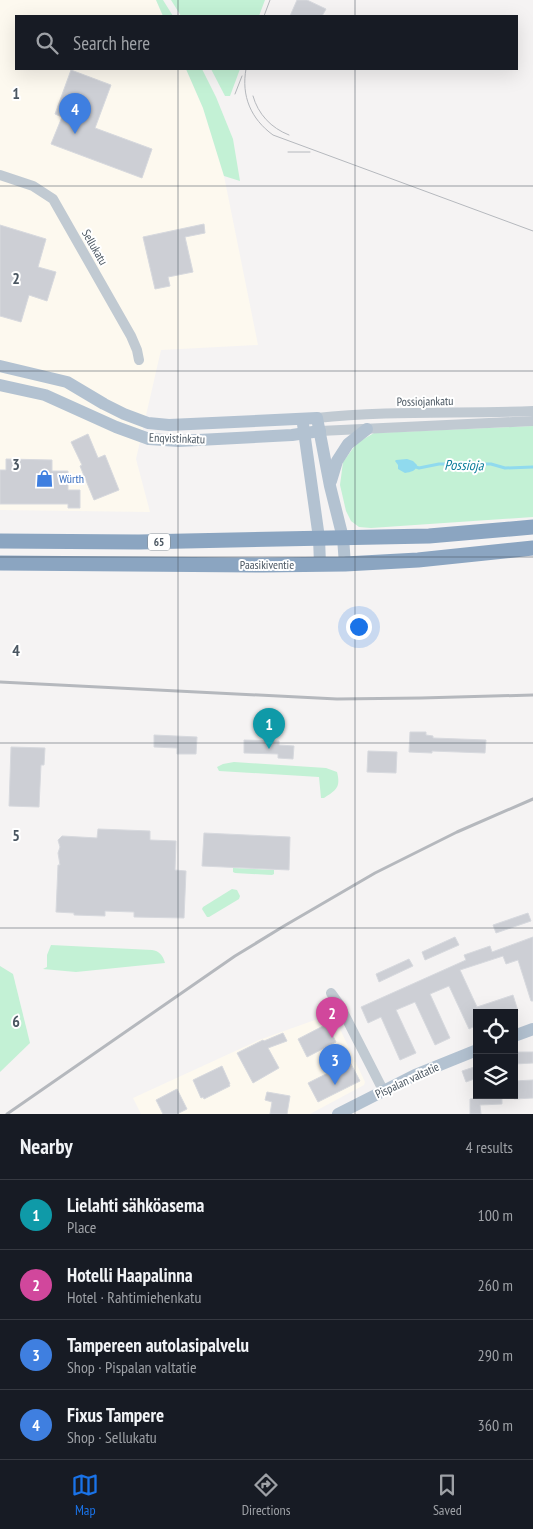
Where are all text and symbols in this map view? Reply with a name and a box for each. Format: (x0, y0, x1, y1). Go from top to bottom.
search box (15, 15, 518, 70)
icon: search (33, 29, 61, 57)
text: Search here (73, 31, 150, 55)
text: 1 (12, 83, 20, 103)
pin: 4 (59, 93, 91, 134)
street label: Sellukatu (79, 226, 111, 268)
text: 2 (12, 268, 20, 288)
street label: Possiojankatu (396, 393, 454, 409)
street label: Enqvistinkatu (149, 430, 205, 446)
text: 3 (12, 454, 20, 474)
water label: Possioja (444, 456, 485, 474)
shop icon: Würth (35, 468, 55, 488)
place label: Würth (59, 471, 84, 486)
road number: 65 (148, 534, 170, 550)
street label: Paasikiventie (240, 557, 294, 572)
your location (346, 614, 372, 640)
text: 4 (12, 640, 20, 660)
pin: 1 (253, 708, 285, 749)
text: 5 (12, 825, 20, 845)
pin: 2 (316, 997, 348, 1038)
map controls (473, 1009, 518, 1099)
button: locate (473, 1009, 518, 1054)
text: 6 (12, 1011, 20, 1031)
pin: 3 (319, 1044, 351, 1085)
button: layers (473, 1054, 518, 1099)
street label: Pispalan valtatie (373, 1059, 441, 1101)
text: Nearby (20, 1133, 73, 1160)
text: 4 results (466, 1137, 513, 1157)
text: Lielahti sähköasema (67, 1193, 204, 1217)
text: 1 (32, 1205, 40, 1225)
text: 100 m (478, 1205, 513, 1225)
text: Place (67, 1217, 96, 1237)
text: Hotelli Haapalinna (67, 1263, 193, 1287)
text: 2 (32, 1275, 40, 1295)
text: 260 m (478, 1275, 513, 1295)
text: Hotel · Rahtimiehenkatu (67, 1287, 201, 1307)
text: Tampereen autolasipalvelu (67, 1333, 249, 1357)
text: 3 (32, 1345, 40, 1365)
text: 290 m (478, 1345, 513, 1365)
text: Shop · Pispalan valtatie (67, 1357, 197, 1377)
text: Fixus Tampere (67, 1403, 164, 1427)
text: 4 (32, 1415, 40, 1435)
text: 360 m (478, 1415, 513, 1435)
text: Shop · Sellukatu (67, 1427, 157, 1447)
tab: Map (71, 1471, 99, 1519)
tab: Directions (242, 1471, 290, 1519)
tab: Saved (433, 1471, 462, 1519)

